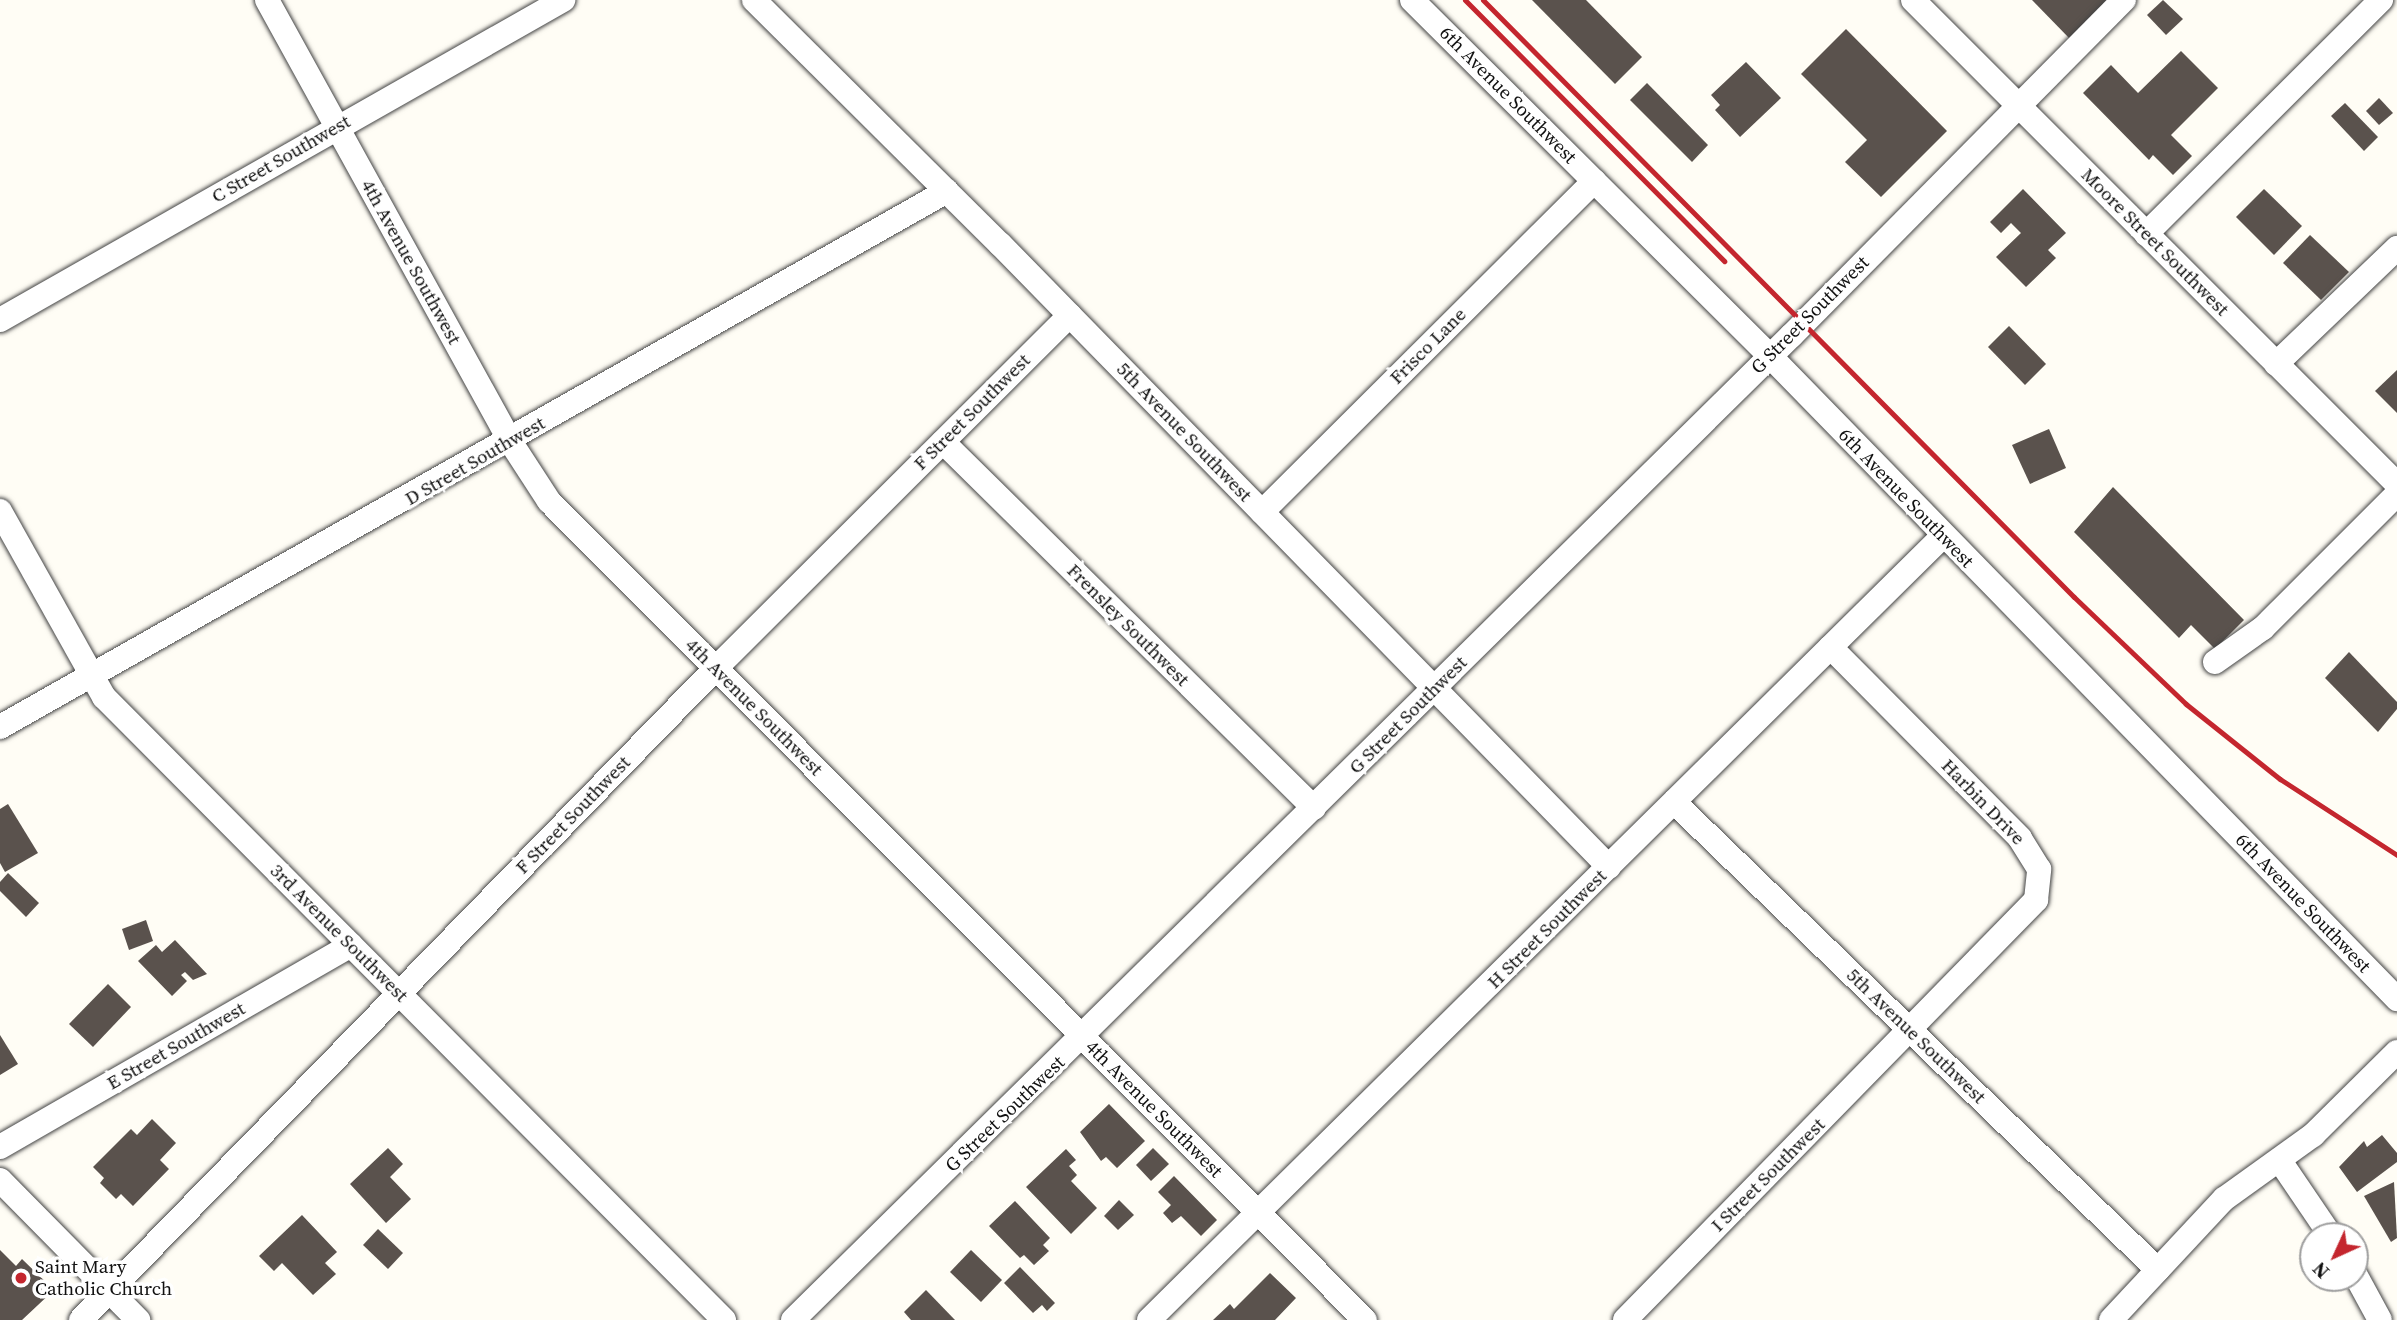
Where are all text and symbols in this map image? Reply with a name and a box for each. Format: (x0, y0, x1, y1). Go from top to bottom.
street label: 6th Avenue Southwest (1435, 22, 1581, 168)
street label: C Street Southwest (208, 110, 354, 208)
street label: Moore Street Southwest (2076, 163, 2234, 321)
street label: 4th Avenue Southwest (356, 176, 466, 348)
street label: G Street Southwest (1746, 251, 1874, 379)
street label: Frisco Lane (1385, 303, 1471, 389)
street label: F Street Southwest (909, 349, 1035, 475)
street label: 5th Avenue Southwest (1112, 358, 1256, 506)
street label: D Street Southwest (401, 412, 549, 510)
street label: 6th Avenue Southwest (1834, 424, 1978, 572)
street label: Frensley Southwest (1062, 559, 1194, 691)
street label: 4th Avenue Southwest (681, 634, 827, 780)
street label: G Street Southwest (1344, 651, 1472, 779)
street label: F Street Southwest (511, 751, 635, 879)
street label: Harbin Drive (1936, 754, 2030, 850)
street label: 6th Avenue Southwest (2231, 829, 2375, 977)
street label: 3rd Avenue Southwest (265, 859, 413, 1007)
street label: H Street Southwest (1483, 865, 1611, 993)
street label: 5th Avenue Southwest (1842, 964, 1990, 1108)
street label: E Street Southwest (103, 997, 249, 1095)
street label: 4th Avenue Southwest (1081, 1036, 1227, 1182)
street label: G Street Southwest (941, 1051, 1069, 1177)
street label: I Street Southwest (1706, 1113, 1830, 1237)
north arrow (2299, 1222, 2369, 1292)
place label: Saint Mary Catholic Church (35, 1256, 172, 1300)
text: N (2306, 1256, 2335, 1285)
marker: Saint Mary Catholic Church (13, 1270, 29, 1286)

